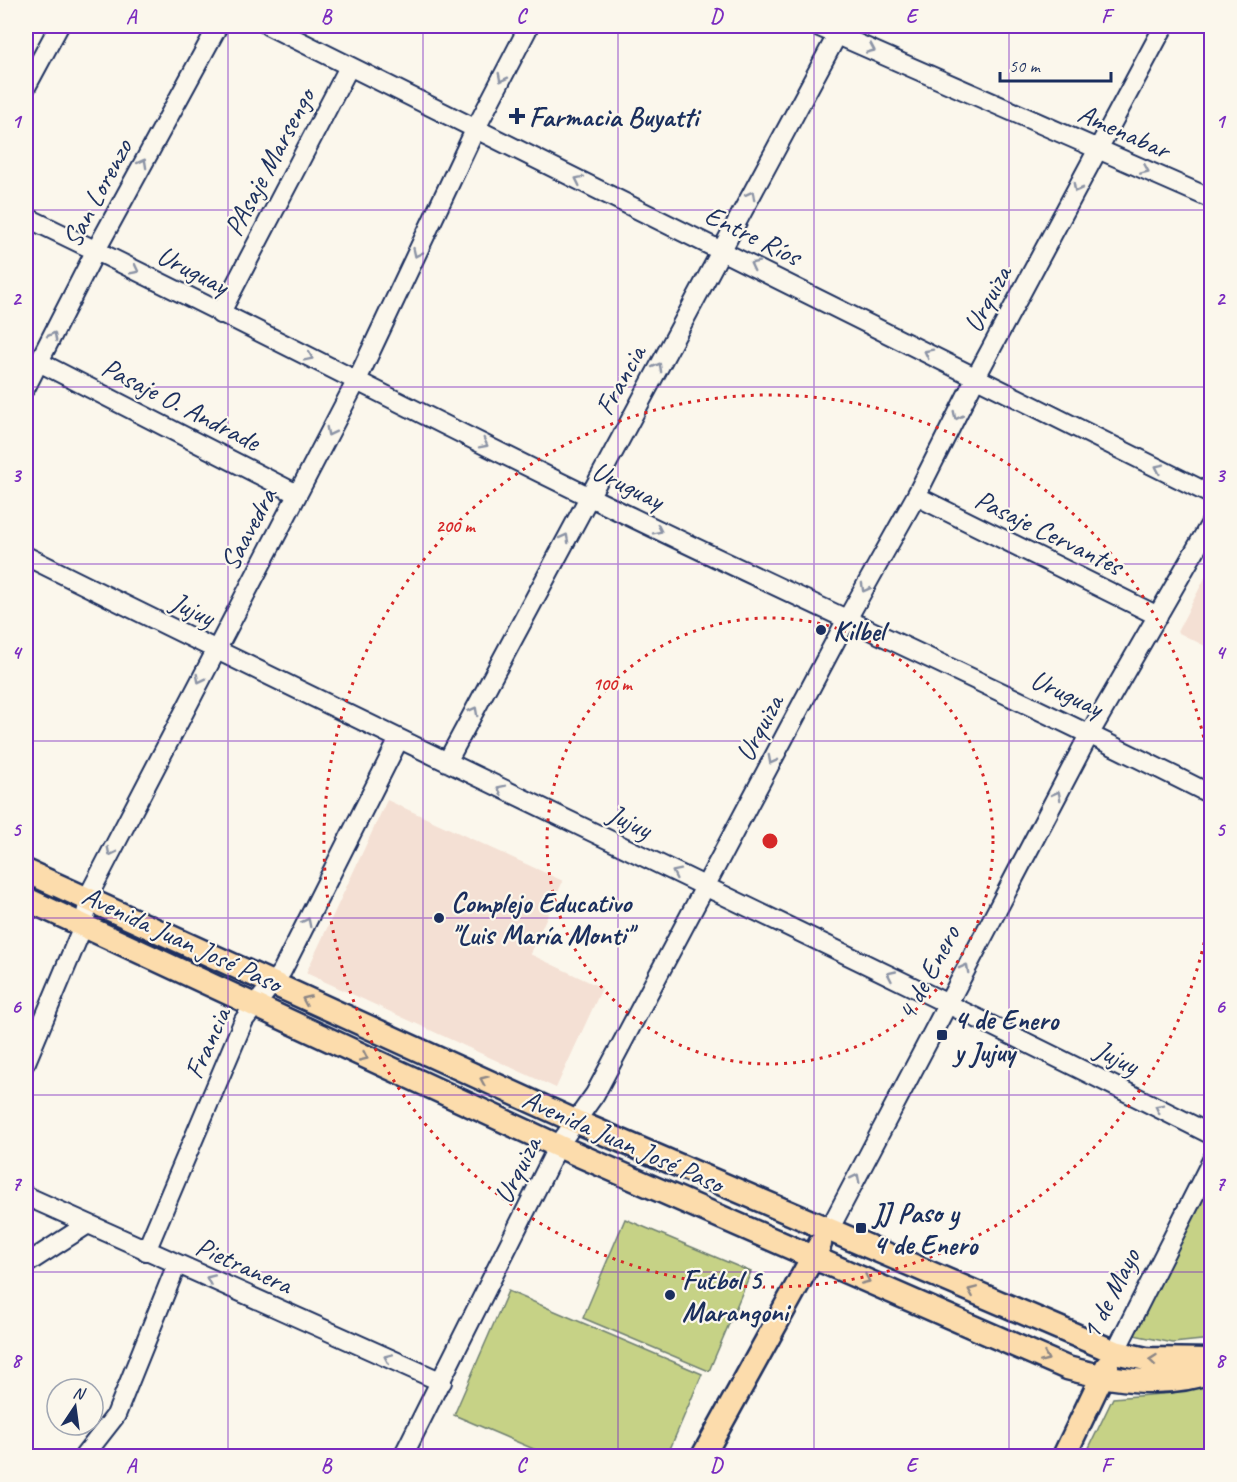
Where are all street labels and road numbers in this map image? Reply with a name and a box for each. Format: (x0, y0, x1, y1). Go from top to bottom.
street label: PAsaje Marsengo (216, 80, 324, 242)
street label: Amenabar (1073, 95, 1178, 168)
street label: San Lorenzo (54, 131, 141, 253)
street label: Entre Ríos (699, 197, 809, 274)
street label: Uruguay (151, 237, 237, 304)
street label: Urquiza (955, 258, 1020, 338)
street label: Francia (587, 337, 655, 421)
street label: Pasaje O. Andrade (96, 349, 267, 460)
street label: Uruguay (586, 453, 672, 518)
street label: Saavedra (212, 480, 285, 576)
street label: Pasaje Cervantes (969, 481, 1131, 584)
street label: Jujuy (164, 583, 223, 635)
street label: Uruguay (1025, 661, 1111, 726)
street label: Urquiza (727, 687, 792, 767)
street label: Jujuy (601, 795, 660, 847)
street label: Avenida Juan José Paso (77, 878, 290, 1002)
street label: 4 de Enero (888, 918, 969, 1027)
street label: Francia (176, 1000, 239, 1084)
street label: Jujuy (1088, 1031, 1147, 1084)
street label: Avenida Juan José Paso (517, 1081, 732, 1202)
street label: Urquiza (485, 1128, 550, 1209)
street label: Pietranera (191, 1228, 299, 1302)
street label: 1 de Mayo (1072, 1241, 1149, 1345)

